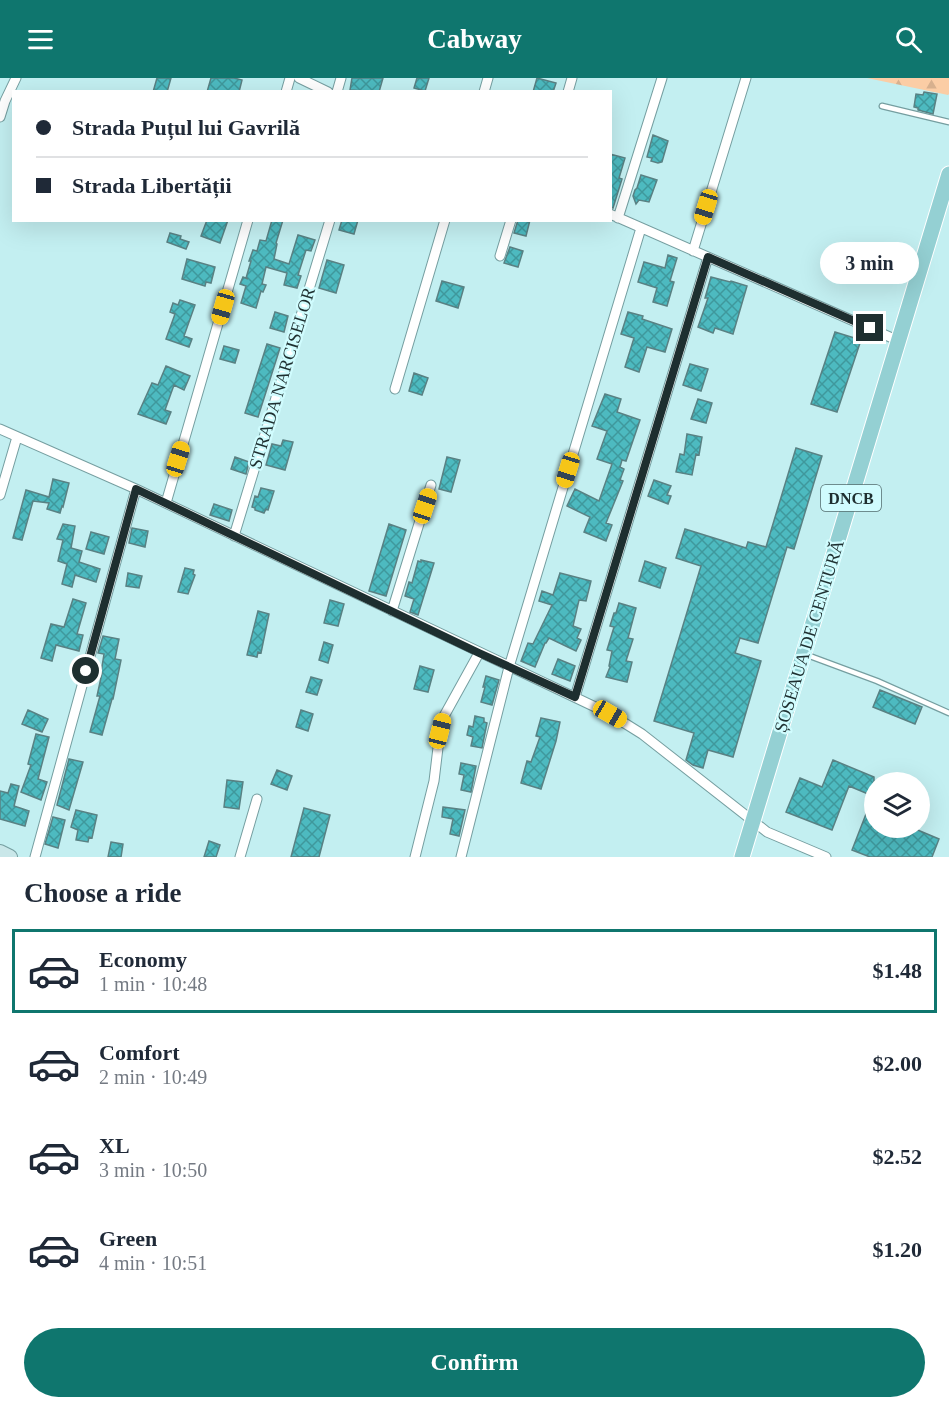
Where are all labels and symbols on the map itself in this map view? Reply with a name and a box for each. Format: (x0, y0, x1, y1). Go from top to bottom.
car (692, 187, 720, 227)
callout: 3 min (820, 241, 920, 283)
street label: STRADA NARCISELOR (245, 285, 319, 471)
car (209, 287, 237, 327)
route end (856, 314, 883, 341)
car (164, 439, 192, 479)
car (554, 450, 582, 490)
road number: DNCB (821, 485, 881, 511)
car (411, 486, 439, 526)
street label: ȘOSEAUA DE CENTURĂ (770, 537, 848, 735)
route start (72, 657, 99, 684)
car (590, 697, 630, 731)
car (427, 711, 453, 751)

